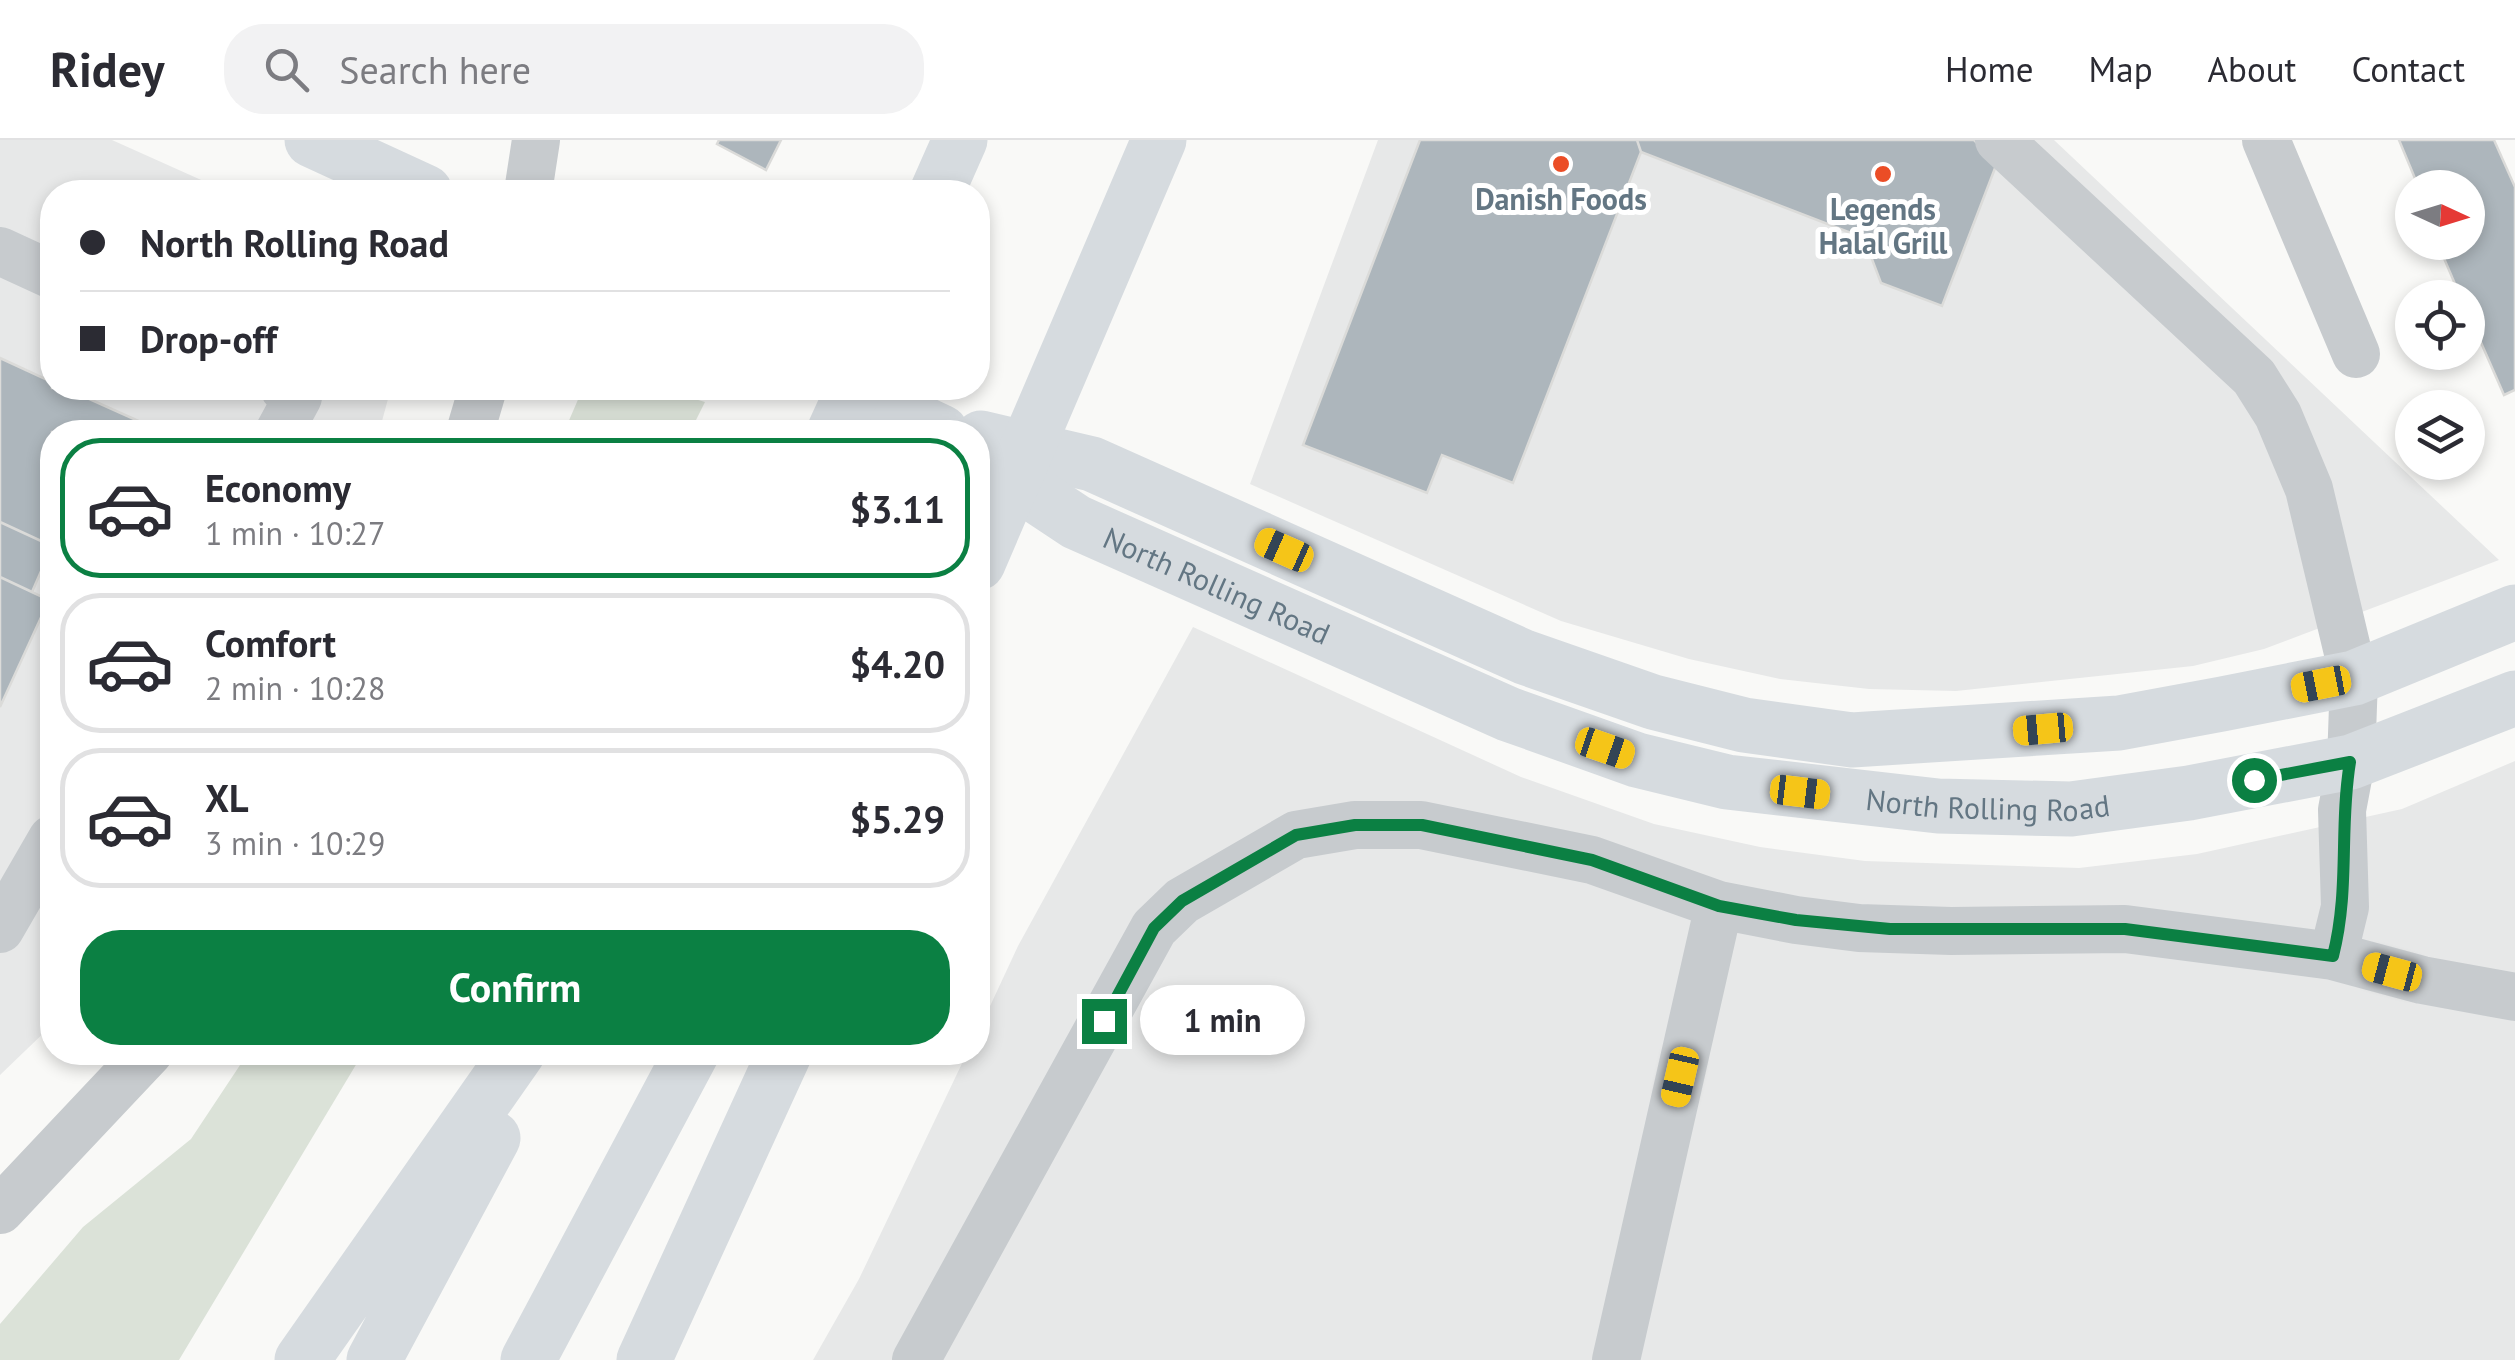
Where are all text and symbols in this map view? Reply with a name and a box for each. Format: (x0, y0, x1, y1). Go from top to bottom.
search box (224, 24, 924, 114)
text: Ridey (50, 38, 164, 100)
icon: search (259, 42, 314, 97)
text: Search here (339, 45, 531, 94)
text: Home (1945, 46, 2034, 92)
text: Map (2089, 46, 2153, 92)
text: About (2208, 46, 2296, 92)
text: Contact (2351, 46, 2465, 92)
marker: Danish Foods (1550, 153, 1572, 175)
marker: Legends Halal Grill (1872, 163, 1894, 185)
north arrow (2395, 170, 2485, 260)
map controls (2395, 170, 2485, 480)
place label: Danish Foods (1475, 179, 1647, 218)
place label: Legends Halal Grill (1819, 189, 1947, 262)
text: North Rolling Road (140, 218, 449, 267)
button: locate (2395, 280, 2485, 370)
text: Drop-off (140, 314, 277, 363)
button: layers (2395, 390, 2485, 480)
icon: car (85, 463, 175, 553)
text: Economy (205, 463, 351, 512)
text: $3.11 (849, 484, 945, 533)
text: 1 min · 10:27 (205, 512, 385, 554)
street label: North Rolling Road (1098, 517, 1337, 652)
car (1250, 524, 1318, 576)
icon: car (85, 618, 175, 708)
text: Comfort (205, 618, 336, 667)
text: $4.20 (849, 639, 945, 688)
car (2289, 664, 2353, 704)
text: 2 min · 10:28 (205, 667, 385, 709)
car (2012, 711, 2074, 747)
car (1572, 724, 1638, 772)
route start (2232, 758, 2277, 803)
icon: car (85, 773, 175, 863)
text: XL (205, 773, 249, 822)
car (1768, 773, 1832, 811)
street label: North Rolling Road (1864, 778, 2112, 829)
text: $5.29 (849, 794, 945, 843)
text: 3 min · 10:29 (205, 822, 385, 864)
button: Confirm (80, 930, 950, 1045)
car (2359, 950, 2425, 994)
callout: 1 min (1139, 986, 1304, 1056)
route end (1082, 999, 1127, 1044)
text: 1 min (1183, 999, 1262, 1041)
car (1659, 1044, 1701, 1110)

